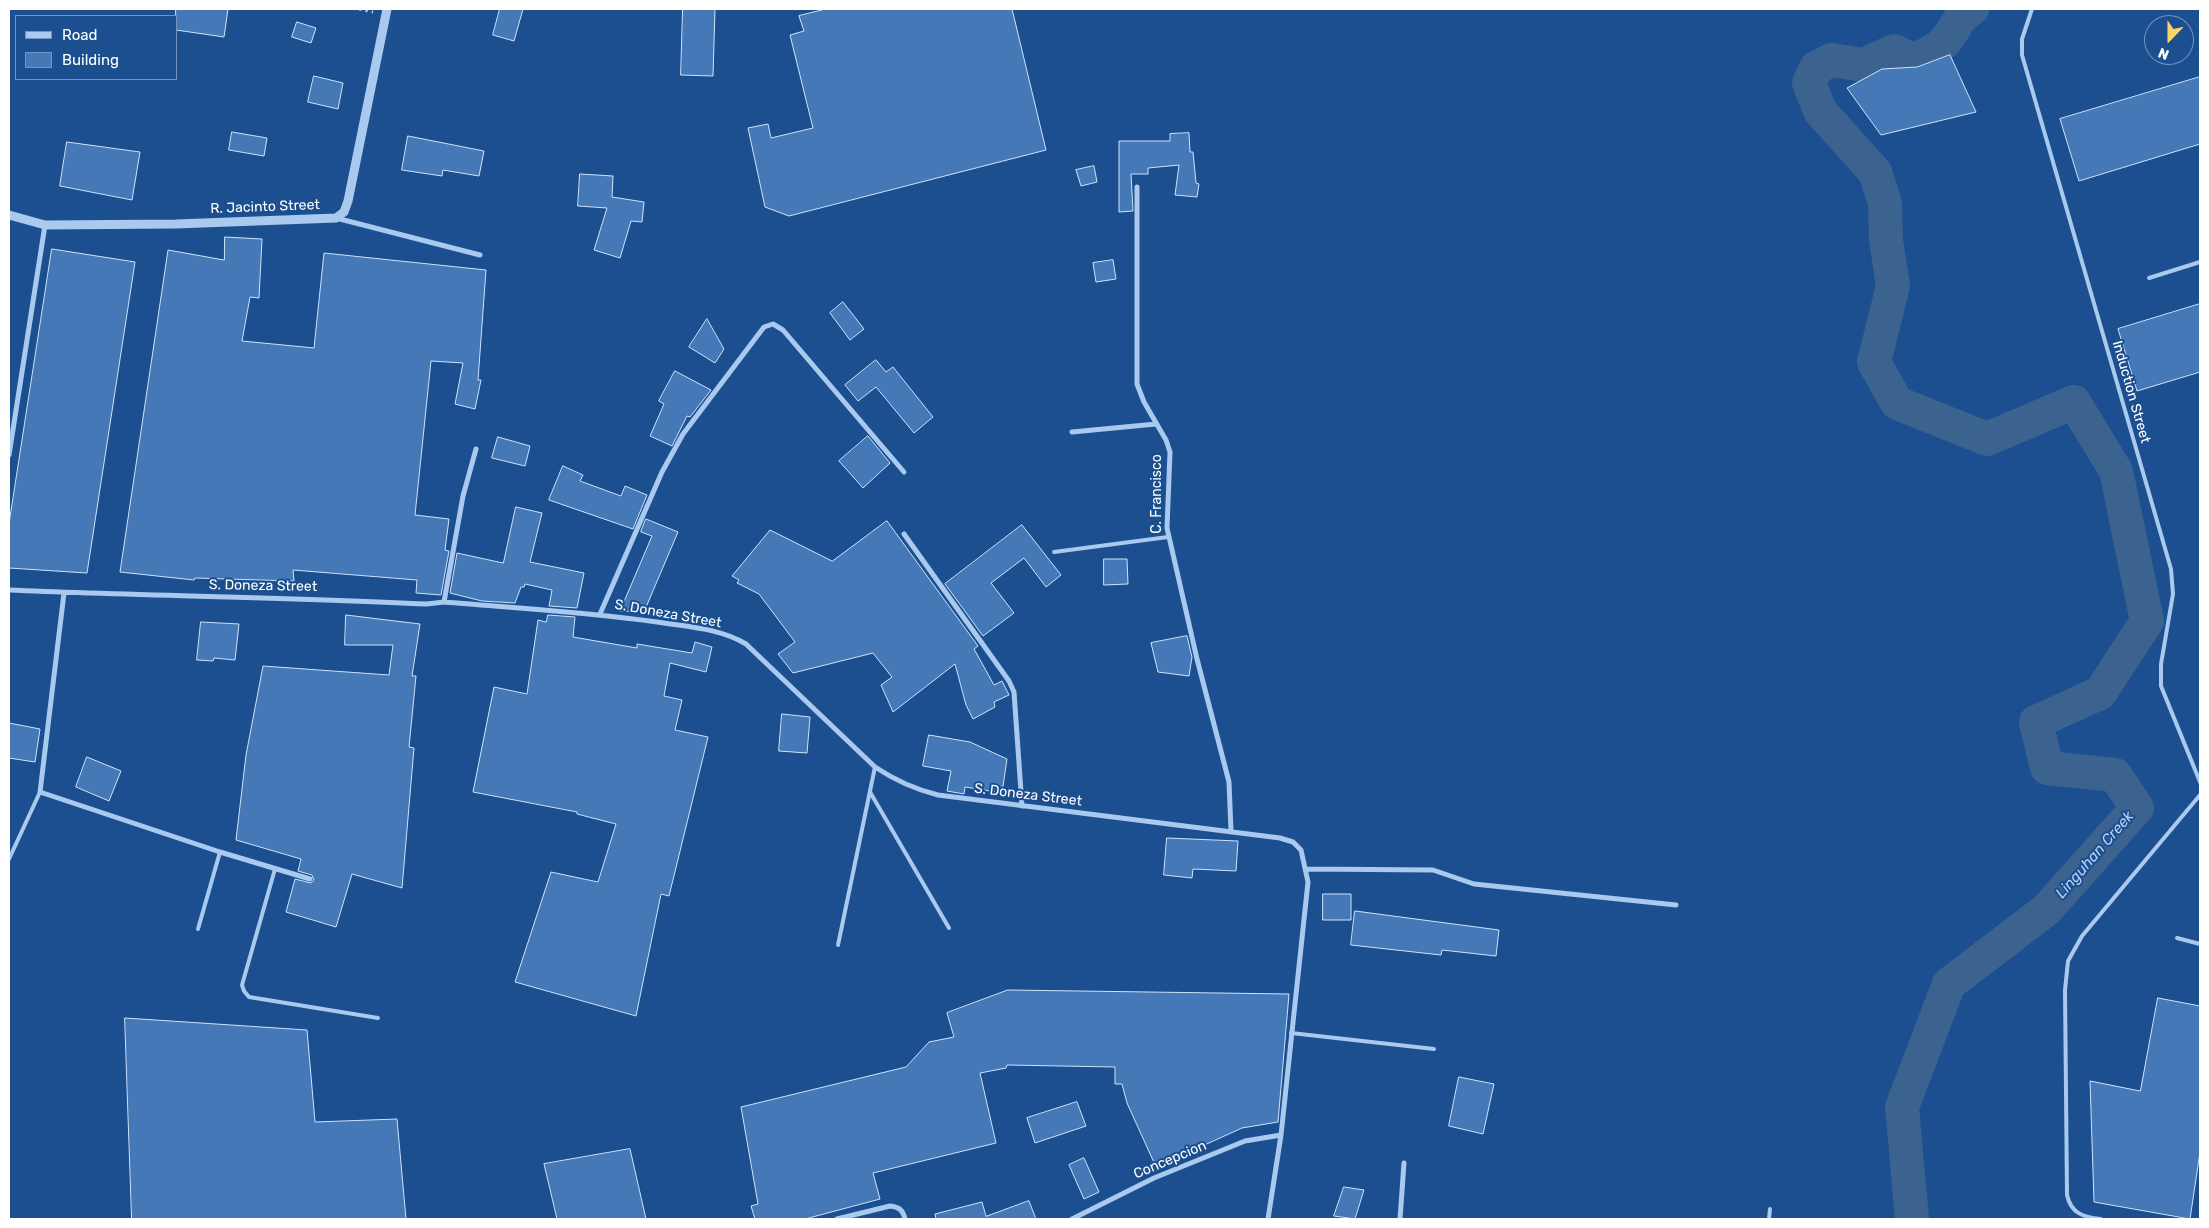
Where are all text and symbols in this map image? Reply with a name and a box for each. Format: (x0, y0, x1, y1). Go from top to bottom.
legend (15, 15, 178, 80)
north arrow (2144, 15, 2194, 65)
text: Road (62, 26, 98, 44)
text: N (2156, 44, 2171, 63)
text: Building (62, 51, 119, 69)
street label: R. Jacinto Street (210, 197, 320, 217)
street label: Induction Street (2108, 339, 2154, 445)
street label: C. Francisco (1149, 454, 1165, 534)
street label: S. Doneza Street (209, 577, 317, 595)
street label: S. Doneza Street (613, 596, 723, 632)
street label: S. Doneza Street (973, 780, 1083, 810)
water label: Linguhan Creek (2052, 808, 2138, 902)
street label: Concepcion (1131, 1137, 1209, 1183)

